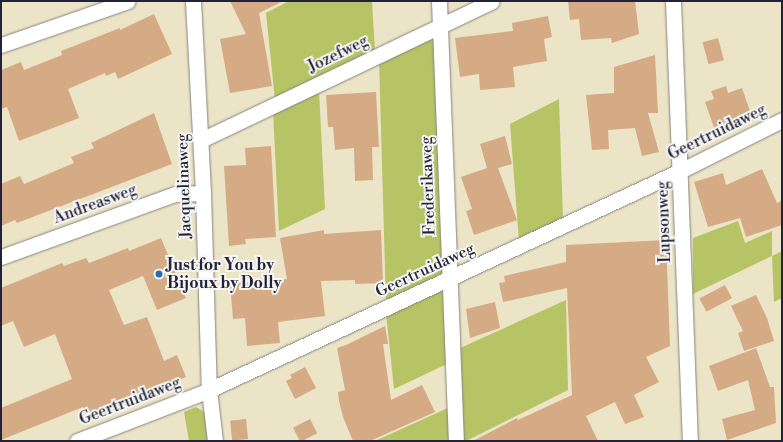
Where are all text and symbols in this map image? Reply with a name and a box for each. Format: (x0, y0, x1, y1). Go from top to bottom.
street label: Jozefweg (305, 31, 371, 77)
street label: Geertruidaweg (665, 100, 769, 164)
street label: Jacquelinaweg (173, 133, 195, 239)
street label: Frederikaweg (417, 136, 439, 236)
street label: Andreasweg (51, 180, 139, 228)
street label: Lupsonweg (653, 181, 675, 263)
street label: Geertruidaweg (372, 239, 478, 301)
place label: Just for You by Bijoux by Dolly (167, 255, 282, 293)
marker: Just for You by Bijoux by Dolly (154, 269, 164, 279)
street label: Geertruidaweg (77, 373, 183, 429)

